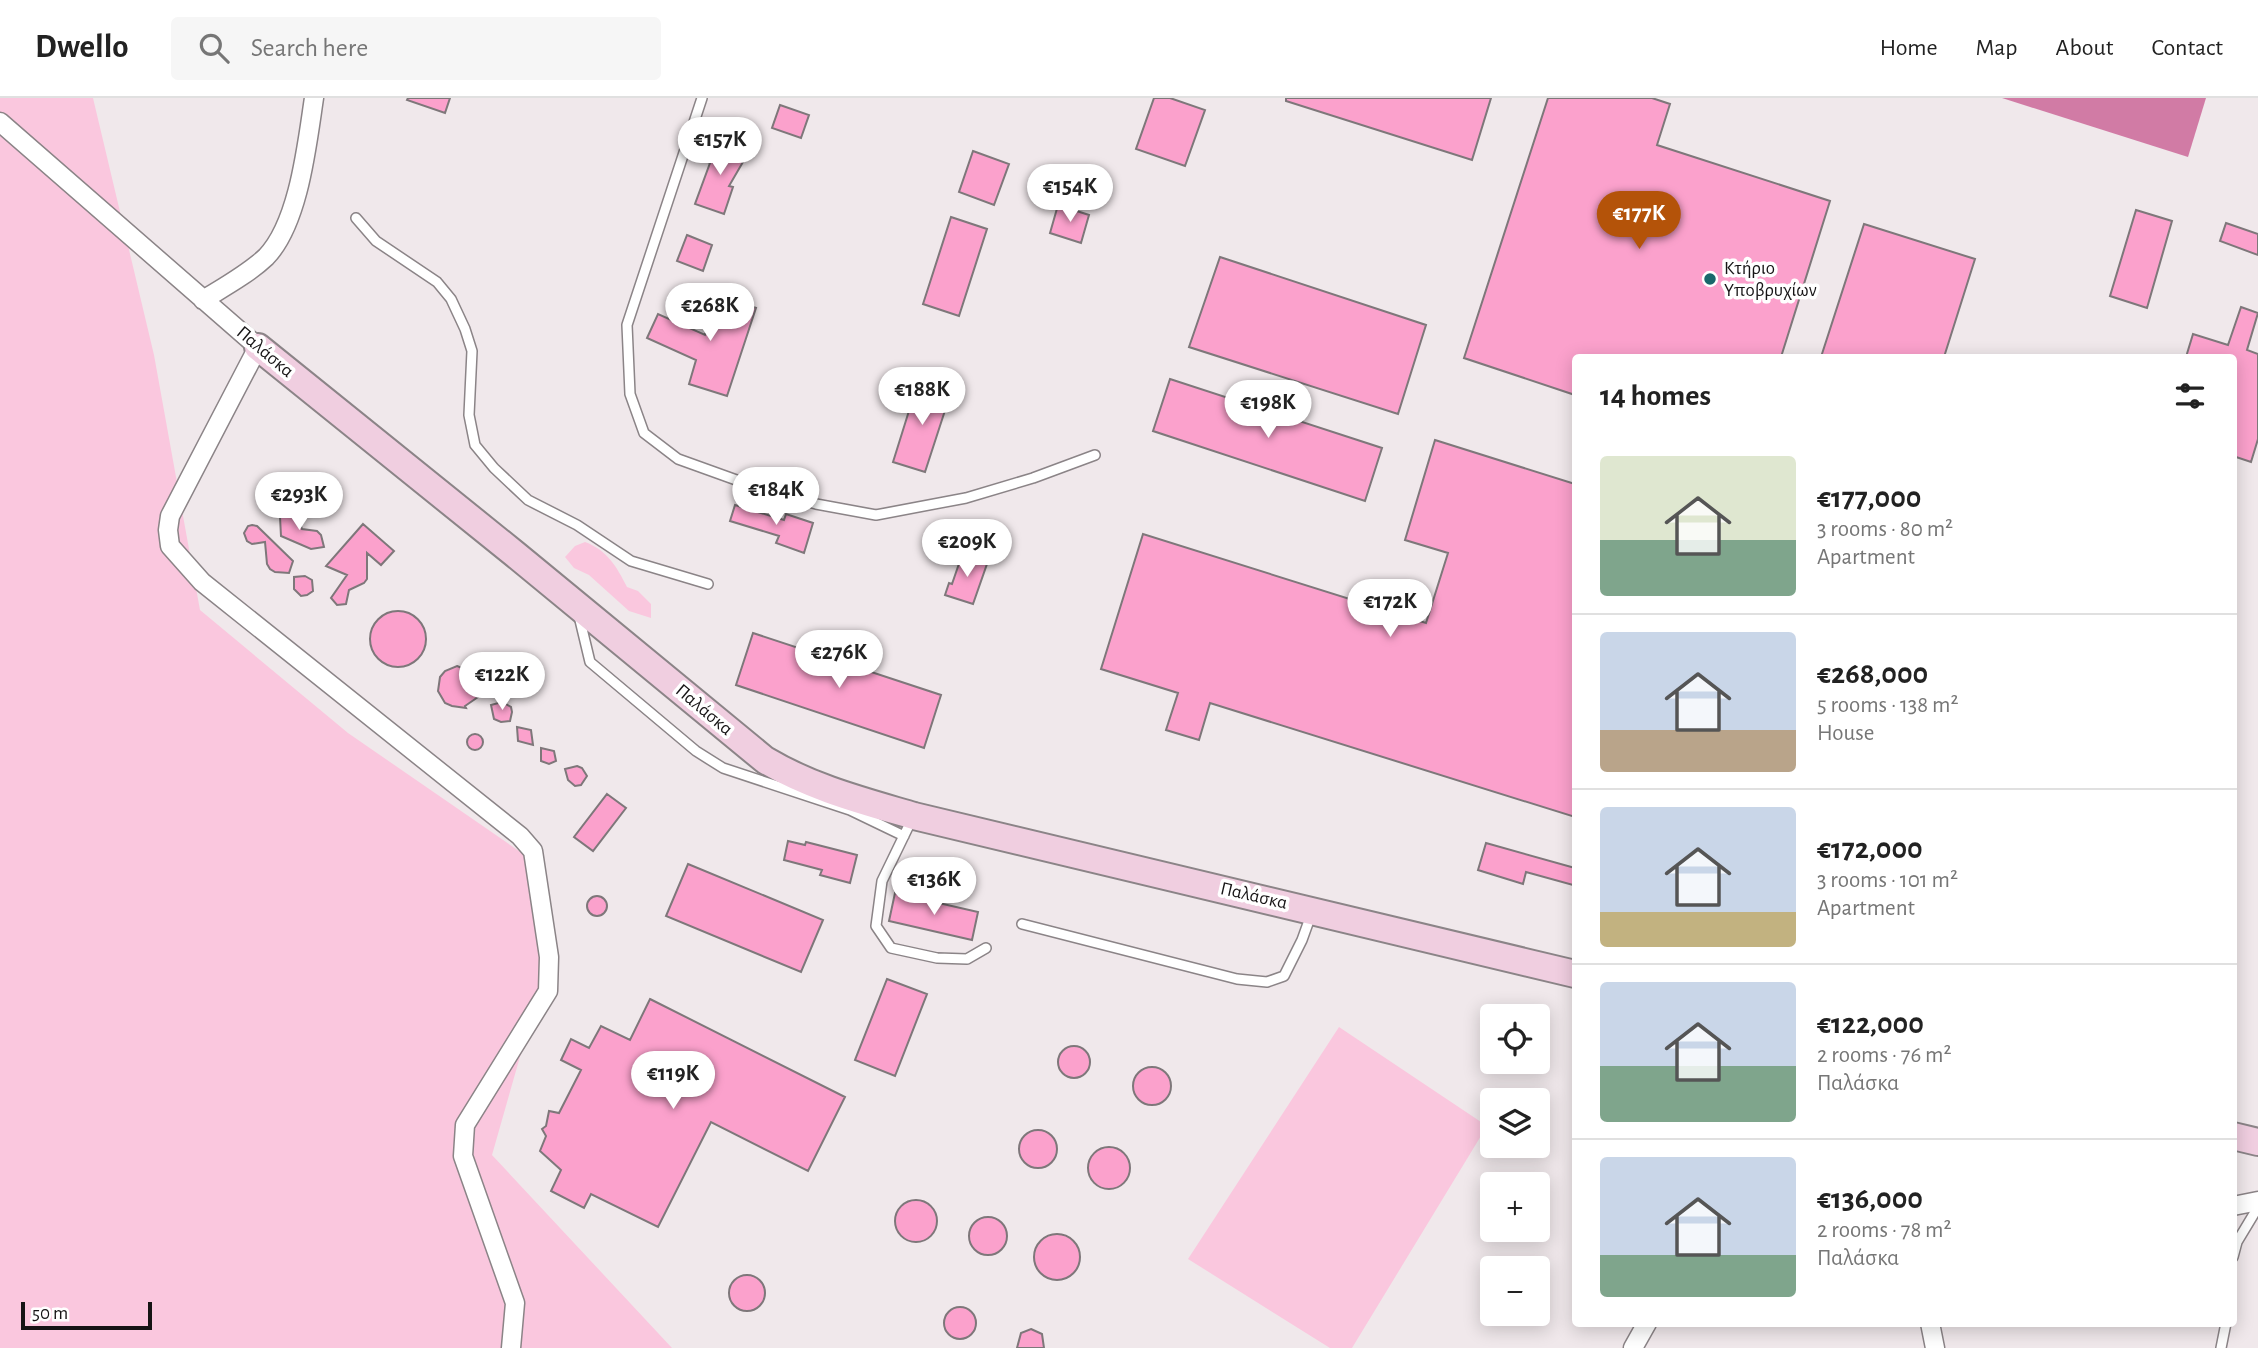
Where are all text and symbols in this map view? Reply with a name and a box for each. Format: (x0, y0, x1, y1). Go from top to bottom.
search box (171, 17, 661, 80)
icon: search (195, 29, 233, 67)
text: Dwello (35, 31, 129, 64)
text: Search here (251, 35, 368, 61)
text: Home (1880, 36, 1938, 60)
text: Map (1976, 36, 2018, 60)
text: About (2056, 36, 2113, 60)
text: Contact (2151, 36, 2223, 60)
pin: €157K (671, 118, 769, 177)
text: €157K (694, 128, 746, 151)
pin: €154K (1021, 164, 1119, 224)
text: €154K (1043, 175, 1097, 198)
pin: €177K (1590, 192, 1688, 251)
text: €177K (1613, 202, 1665, 225)
place label: Κτήριο Υποβρυχίων (1724, 259, 1817, 300)
marker: Κτήριο Υποβρυχίων (1702, 271, 1718, 287)
pin: €268K (661, 284, 759, 343)
text: €268K (681, 294, 739, 317)
street label: Παλάσκα (233, 323, 297, 381)
pin: €188K (873, 368, 971, 427)
icon: filters (2171, 377, 2209, 415)
text: €188K (894, 378, 950, 401)
pin: €198K (1219, 380, 1317, 440)
text: 14 homes (1600, 381, 1711, 411)
text: €198K (1241, 391, 1295, 414)
pin: €184K (727, 468, 825, 527)
pin: €293K (250, 472, 348, 532)
text: €184K (748, 478, 804, 501)
text: €293K (271, 483, 327, 506)
text: €177,000 (1817, 483, 1922, 513)
icon: home (1656, 484, 1740, 568)
text: 3 rooms · 80 m² (1817, 518, 1953, 541)
pin: €209K (918, 519, 1016, 579)
text: €209K (938, 530, 996, 553)
text: Apartment (1817, 546, 1915, 569)
pin: €172K (1341, 580, 1439, 639)
text: €172K (1363, 590, 1417, 613)
pin: €276K (790, 630, 888, 690)
text: €276K (811, 641, 867, 664)
pin: €122K (453, 652, 551, 712)
text: €268,000 (1817, 659, 1928, 689)
icon: home (1656, 660, 1740, 744)
text: €122K (475, 663, 529, 686)
street label: Παλάσκα (672, 681, 736, 739)
text: 5 rooms · 138 m² (1817, 694, 1958, 717)
text: House (1817, 722, 1874, 745)
text: €172,000 (1817, 834, 1923, 864)
icon: home (1656, 835, 1740, 919)
pin: €136K (885, 858, 983, 917)
text: €136K (907, 868, 961, 891)
text: 3 rooms · 101 m² (1817, 869, 1958, 892)
street label: Παλάσκα (1219, 879, 1289, 913)
text: Apartment (1817, 897, 1915, 920)
map controls (1480, 1004, 1550, 1326)
button: locate (1480, 1004, 1550, 1074)
text: €122,000 (1817, 1009, 1924, 1039)
icon: home (1656, 1010, 1740, 1094)
text: 2 rooms · 76 m² (1817, 1044, 1951, 1067)
pin: €119K (624, 1052, 722, 1111)
text: €119K (647, 1062, 699, 1085)
text: Παλάσκα (1817, 1072, 1899, 1095)
button: layers (1480, 1088, 1550, 1158)
button: + (1480, 1172, 1550, 1242)
text: €136,000 (1817, 1184, 1923, 1214)
icon: home (1656, 1185, 1740, 1269)
text: 2 rooms · 78 m² (1817, 1219, 1952, 1242)
text: Παλάσκα (1817, 1247, 1899, 1270)
button: − (1480, 1256, 1550, 1326)
scale bar (21, 1299, 152, 1331)
text: 50 m (32, 1304, 68, 1323)

